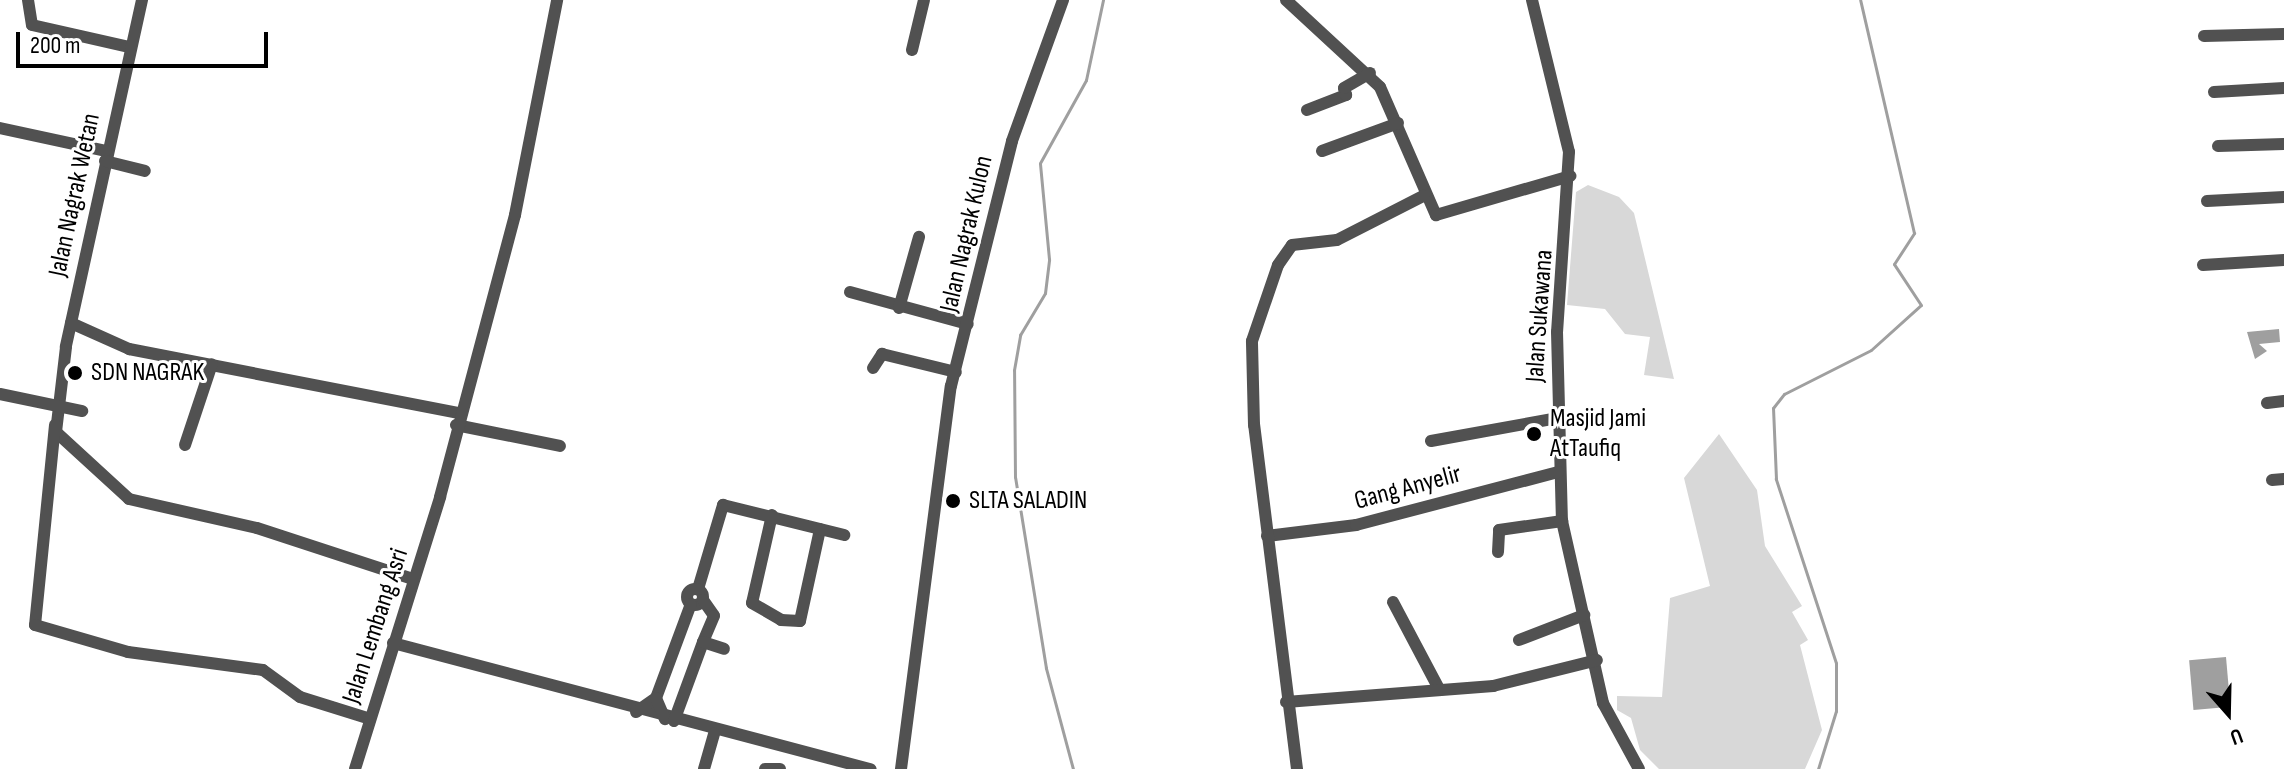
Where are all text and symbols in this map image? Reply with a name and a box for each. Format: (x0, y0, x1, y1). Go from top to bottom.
scale bar (20, 16, 272, 66)
text: 200 m (30, 31, 81, 60)
street label: Jalan Nagrak Wetan (42, 111, 108, 279)
street label: Jalan Nagrak Kulon (934, 153, 1000, 315)
street label: Jalan Sukawana (1520, 249, 1560, 383)
place label: SDN NAGRAK (91, 357, 204, 389)
marker: SDN NAGRAK (66, 364, 84, 382)
place label: Masjid Jami AtTaufiq (1550, 403, 1646, 464)
marker: Masjid Jami AtTaufiq (1525, 425, 1543, 443)
street label: Gang Anyelir (1351, 459, 1465, 517)
place label: SLTA SALADIN (969, 485, 1087, 517)
marker: SLTA SALADIN (944, 492, 962, 510)
street label: Jalan Lembang Asri (336, 545, 416, 707)
north arrow (2188, 673, 2268, 753)
text: U (2226, 721, 2246, 751)

